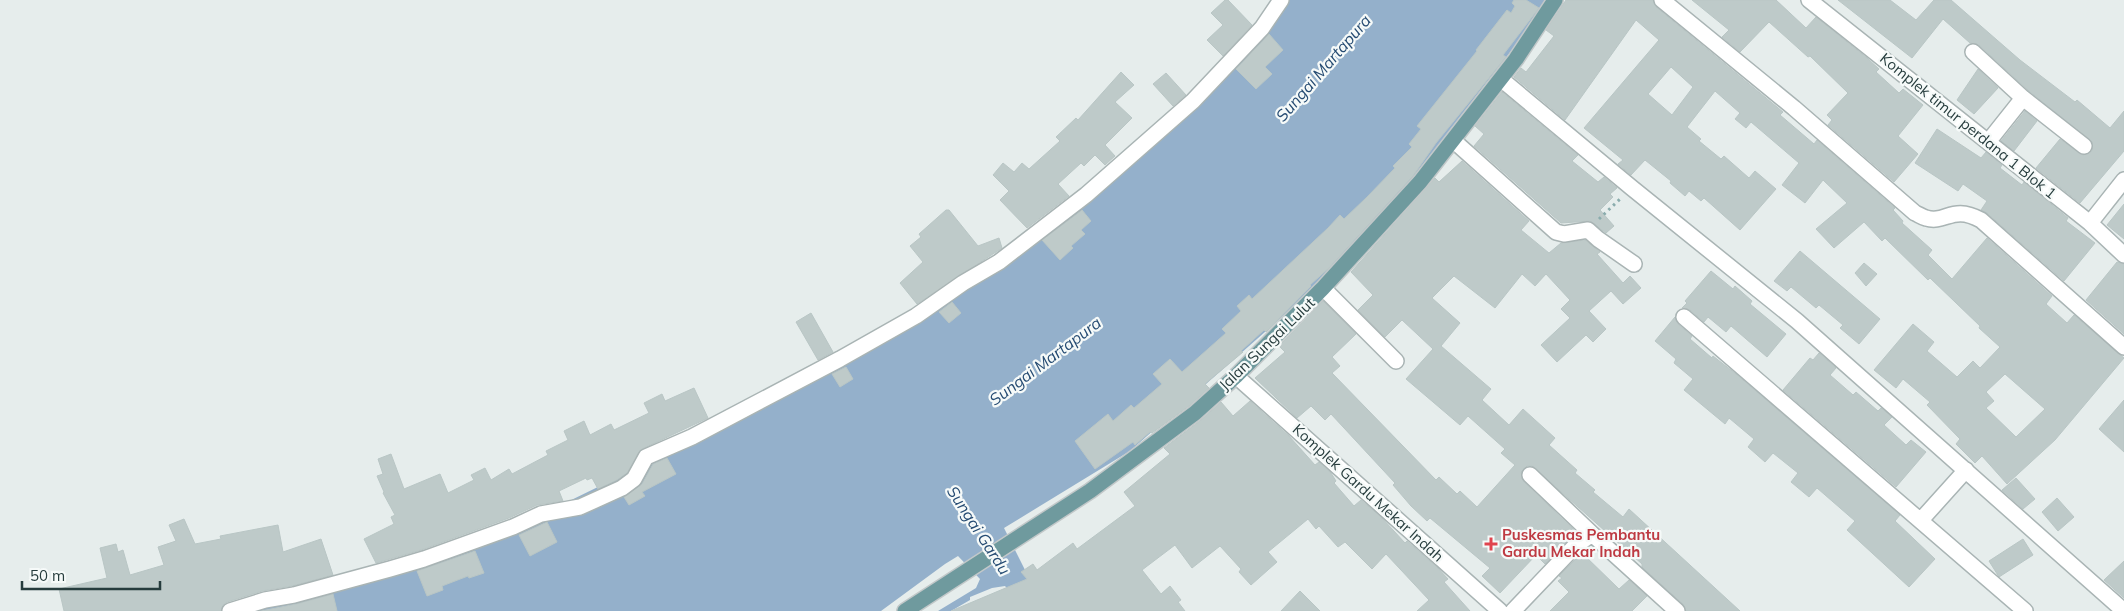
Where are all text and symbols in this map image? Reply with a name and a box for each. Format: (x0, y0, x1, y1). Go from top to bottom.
water label: Sungai Martapura (1271, 10, 1375, 125)
street label: Komplek timur perdana 1 Blok 1 (1876, 49, 2060, 203)
street label: Jalan Sungai Lulut (1215, 293, 1318, 394)
water label: Sungai Martapura (985, 312, 1105, 410)
street label: Komplek Gardu Mekar Indah (1289, 420, 1448, 566)
water label: Sungai Gardu (943, 482, 1015, 578)
place label: Puskesmas Pembantu Gardu Mekar Indah (1502, 525, 1660, 561)
marker: Puskesmas Pembantu Gardu Mekar Indah (1484, 537, 1498, 551)
scale bar (22, 558, 160, 590)
text: 50 m (30, 566, 65, 585)

